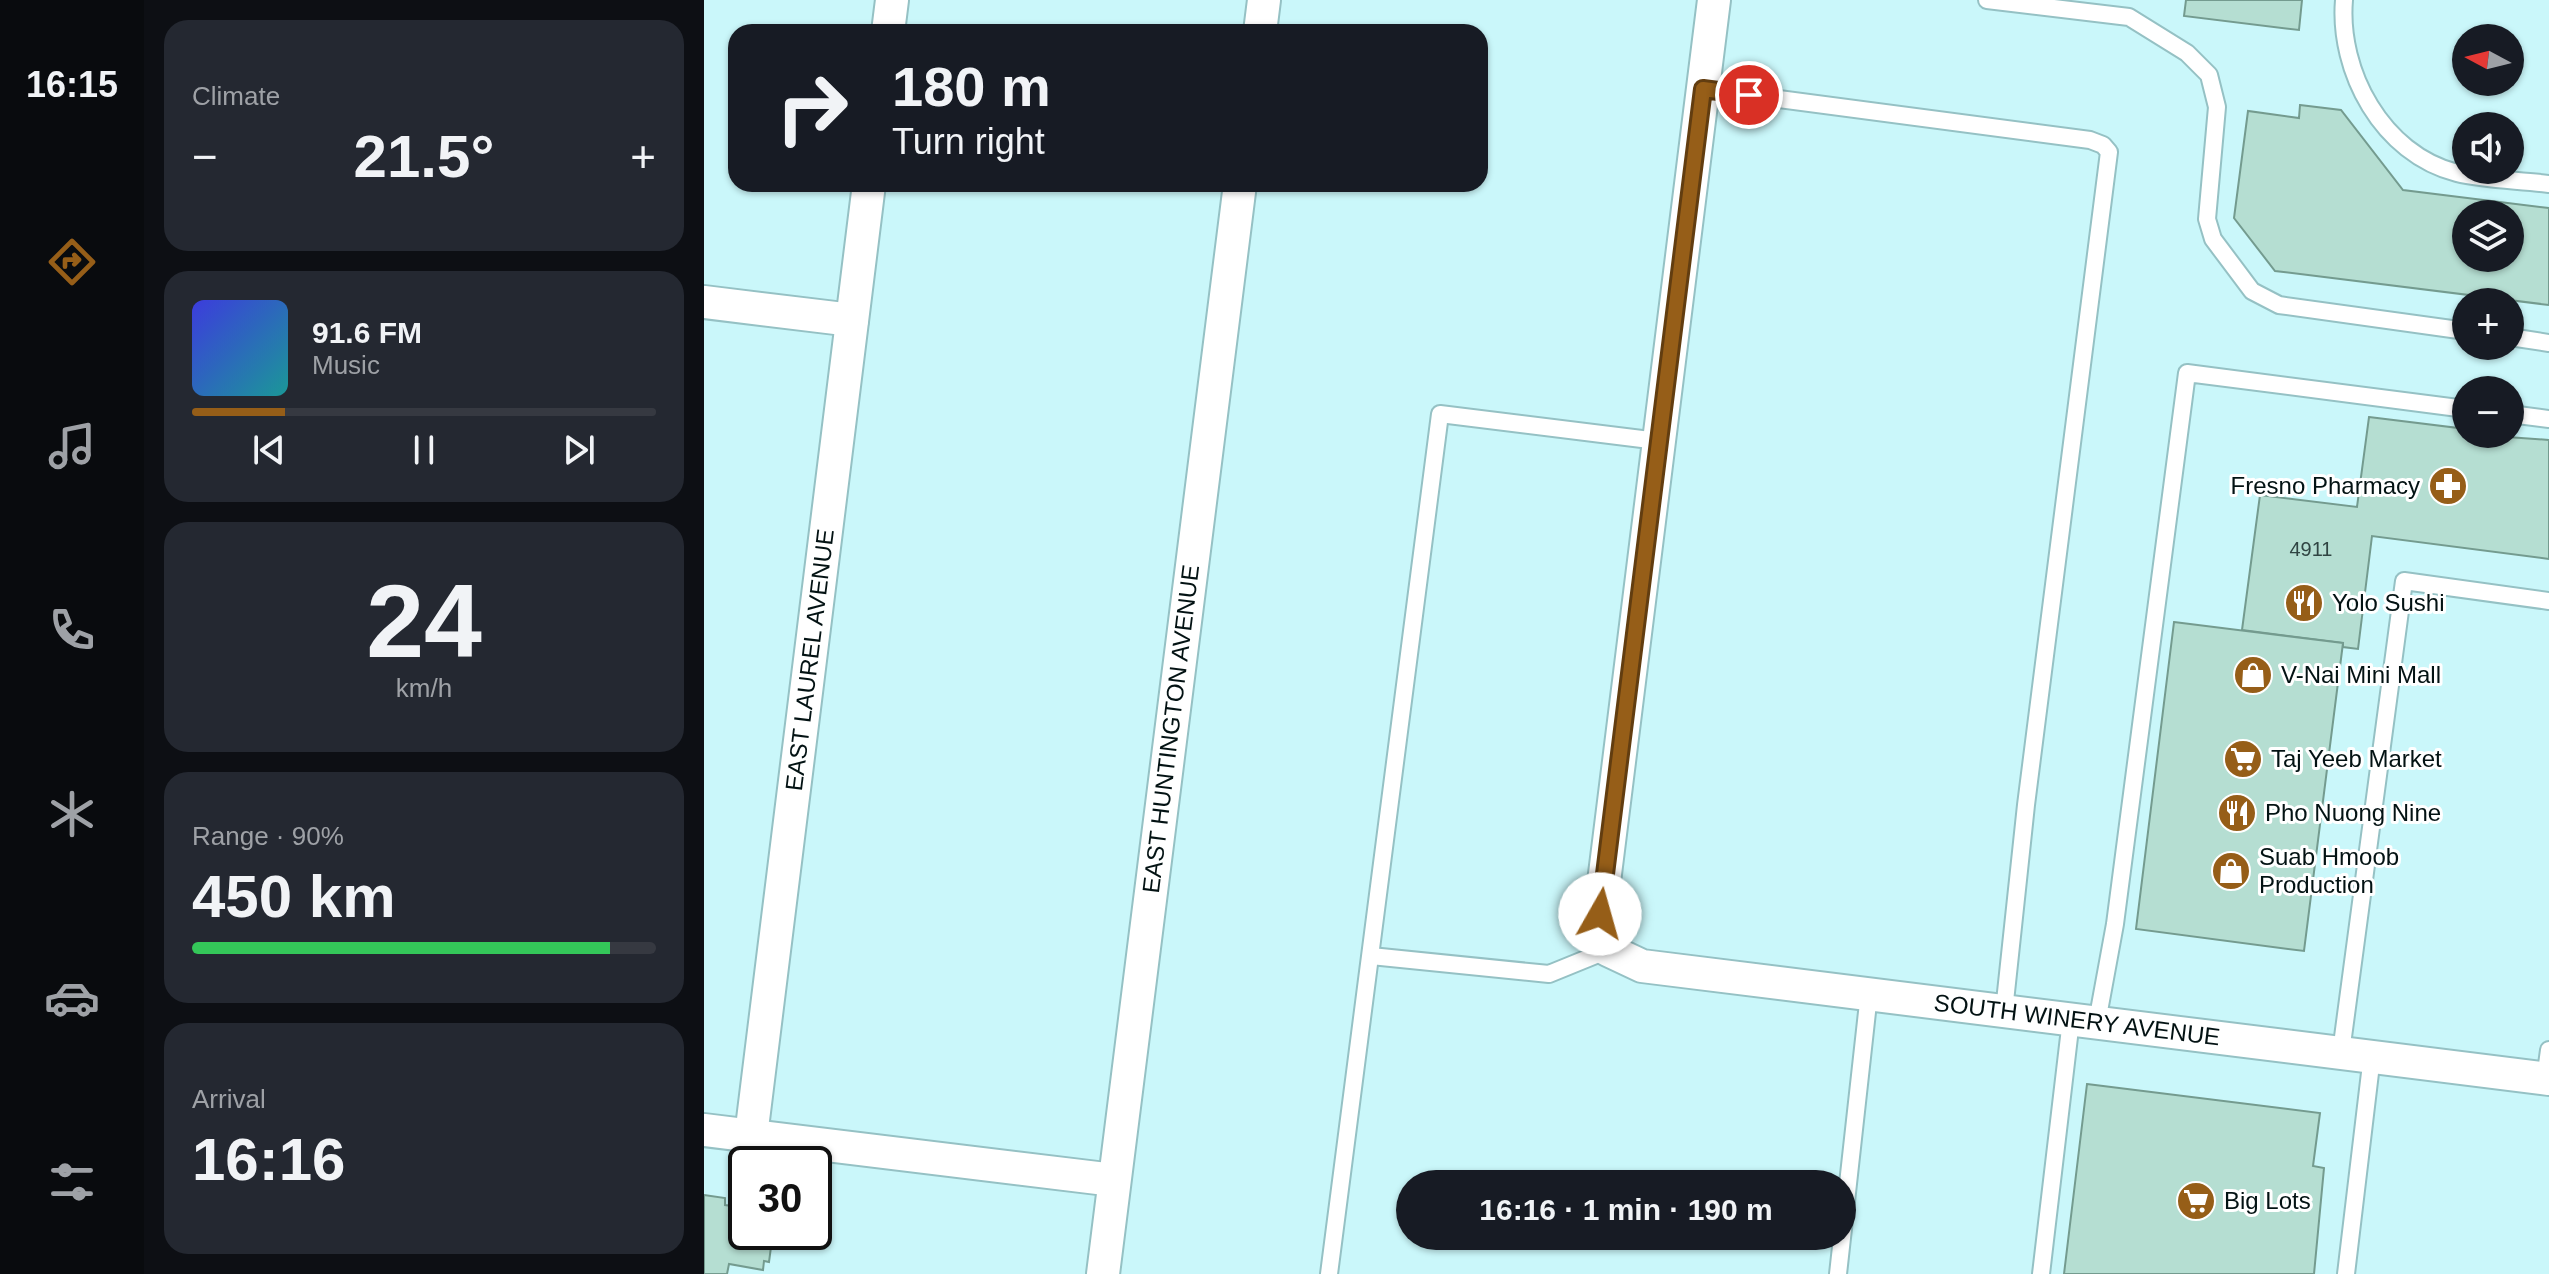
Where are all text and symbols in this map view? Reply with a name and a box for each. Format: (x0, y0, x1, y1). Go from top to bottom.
north arrow (2452, 24, 2524, 96)
map controls (2452, 24, 2524, 448)
text: 180 m (892, 55, 1051, 118)
icon: right (760, 56, 864, 160)
pin (1715, 61, 1783, 129)
text: 16:15 (26, 64, 118, 105)
icon: arrive (1727, 73, 1771, 117)
text: Climate (192, 81, 280, 111)
button: sound (2452, 112, 2524, 184)
text: Turn right (892, 121, 1045, 162)
text: 21.5° (354, 123, 494, 190)
text: − (192, 132, 218, 181)
text: + (630, 132, 656, 181)
button: layers (2452, 200, 2524, 272)
icon: directions (44, 234, 100, 290)
button: + (2452, 288, 2524, 360)
text: 91.6 FM (312, 316, 422, 349)
text: Music (312, 350, 380, 380)
button: − (2452, 376, 2524, 448)
icon: music (44, 418, 100, 474)
icon: previous (247, 428, 291, 472)
icon: pause (402, 428, 446, 472)
icon: next (557, 428, 601, 472)
pharmacy icon: Fresno Pharmacy (2427, 465, 2469, 507)
place label: Fresno Pharmacy (2231, 472, 2420, 499)
street label: EAST LAUREL AVENUE (780, 527, 839, 792)
house number: 4911 (2289, 538, 2333, 560)
text: 24 (366, 563, 482, 679)
street label: EAST HUNTINGTON AVENUE (1137, 563, 1204, 895)
restaurant icon: Yolo Sushi (2283, 582, 2325, 624)
place label: Yolo Sushi (2332, 589, 2445, 616)
icon: phone (44, 602, 100, 658)
shop icon: V-Nai Mini Mall (2232, 654, 2274, 696)
place label: V-Nai Mini Mall (2281, 661, 2441, 688)
text: km/h (396, 673, 452, 703)
supermarket icon: Taj Yeeb Market (2222, 738, 2264, 780)
place label: Taj Yeeb Market (2271, 745, 2442, 772)
icon: climate (44, 786, 100, 842)
restaurant icon: Pho Nuong Nine (2216, 792, 2258, 834)
place label: Pho Nuong Nine (2265, 799, 2441, 826)
text: Range · 90% (192, 821, 344, 851)
place label: Suab Hmoob Production (2259, 843, 2399, 898)
shop icon: Suab Hmoob Production (2210, 850, 2252, 892)
text: 450 km (192, 863, 396, 930)
position arrow (1558, 872, 1642, 956)
icon: car (44, 970, 100, 1026)
street label: SOUTH WINERY AVENUE (1932, 989, 2222, 1050)
text: Arrival (192, 1084, 266, 1114)
text: 16:16 (192, 1126, 345, 1193)
speed limit sign: 30 (728, 1146, 832, 1250)
icon: filters (44, 1154, 100, 1210)
supermarket icon: Big Lots (2175, 1180, 2217, 1222)
place label: Big Lots (2224, 1187, 2311, 1214)
text: 16:16 · 1 min · 190 m (1479, 1193, 1773, 1226)

